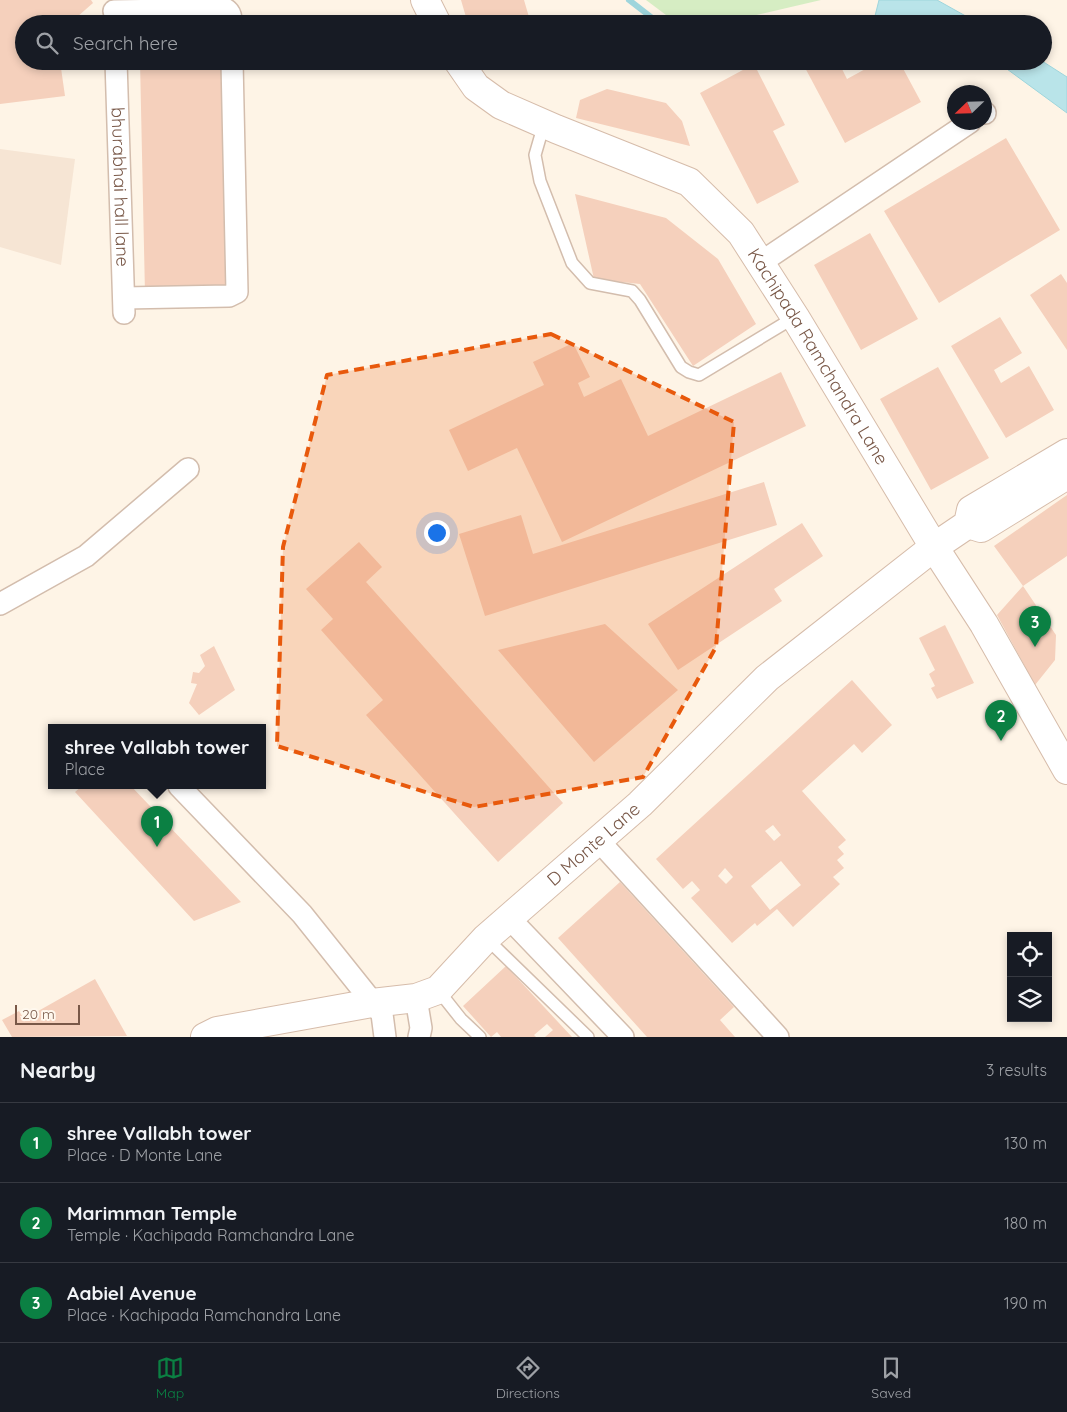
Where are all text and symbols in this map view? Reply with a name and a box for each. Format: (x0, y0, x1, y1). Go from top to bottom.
search box (15, 15, 1052, 70)
icon: search (33, 29, 61, 57)
text: Search here (73, 31, 178, 55)
north arrow (947, 85, 992, 130)
street label: bhurabhai hall lane (106, 107, 135, 267)
street label: Kachipada Ramchandra Lane (743, 244, 894, 469)
your location (424, 520, 450, 546)
pin: 3 (1019, 606, 1051, 647)
pin: 2 (985, 700, 1017, 741)
popup (48, 724, 266, 789)
text: shree Vallabh tower (65, 735, 249, 759)
text: Place (65, 759, 105, 779)
street label: D Monte Lane (542, 797, 645, 891)
pin: 1 (141, 806, 173, 847)
map controls (1007, 932, 1052, 1022)
button: locate (1007, 932, 1052, 977)
button: layers (1007, 977, 1052, 1022)
scale bar (15, 1002, 80, 1025)
text: 20 m (22, 1005, 55, 1023)
text: Nearby (20, 1057, 96, 1083)
text: 3 results (986, 1060, 1047, 1080)
text: shree Vallabh tower (67, 1121, 252, 1145)
text: 1 (33, 1133, 39, 1153)
text: 130 m (1004, 1133, 1047, 1153)
text: Place · D Monte Lane (67, 1145, 222, 1165)
text: Marimman Temple (67, 1201, 237, 1225)
text: 2 (31, 1213, 41, 1233)
text: 180 m (1004, 1213, 1047, 1233)
text: Temple · Kachipada Ramchandra Lane (67, 1225, 355, 1245)
text: Aabiel Avenue (67, 1281, 197, 1305)
text: 3 (32, 1293, 40, 1313)
text: 190 m (1004, 1293, 1047, 1313)
text: Place · Kachipada Ramchandra Lane (67, 1305, 341, 1325)
tab: Map (156, 1354, 184, 1402)
tab: Directions (496, 1354, 560, 1402)
tab: Saved (871, 1354, 911, 1402)

